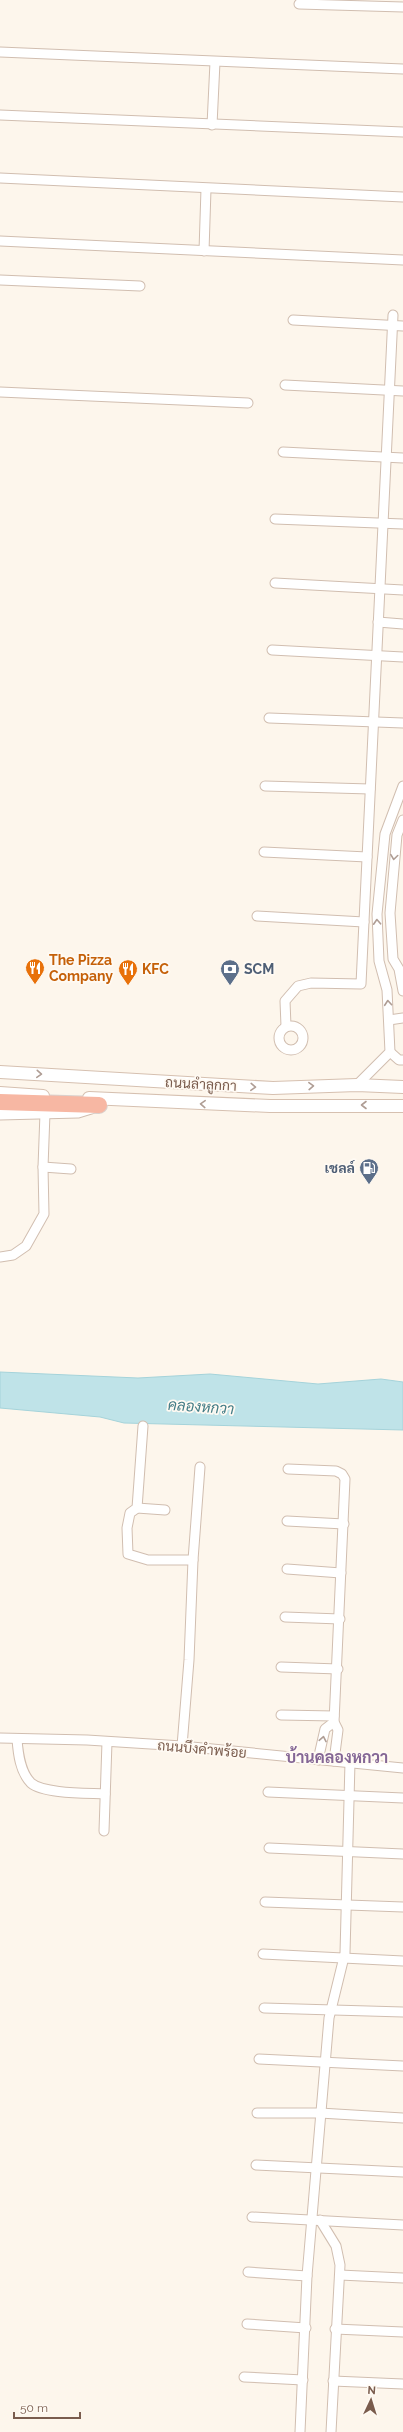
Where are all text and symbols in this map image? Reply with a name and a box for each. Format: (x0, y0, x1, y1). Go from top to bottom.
one-way arrow (390, 854, 399, 860)
one-way arrow (373, 919, 382, 925)
place label: The Pizza Company (49, 952, 113, 984)
restaurant icon: The Pizza Company (24, 957, 46, 985)
restaurant icon: KFC (117, 958, 139, 986)
bank icon: SCM (219, 958, 241, 986)
place label: KFC (142, 961, 169, 977)
place label: SCM (244, 961, 274, 977)
one-way arrow (384, 1000, 393, 1006)
one-way arrow (36, 1070, 42, 1078)
street label: ถนนลำลูกกา (165, 1074, 237, 1096)
one-way arrow (250, 1082, 256, 1091)
one-way arrow (308, 1082, 314, 1091)
one-way arrow (200, 1099, 206, 1108)
one-way arrow (361, 1101, 367, 1109)
fuel station icon: เชลล์ (358, 1157, 380, 1185)
place label: เชลล์ (325, 1159, 356, 1176)
water label: คลองหกวา (167, 1396, 235, 1418)
street label: ถนนบึงคำพร้อย (157, 1736, 247, 1761)
one-way arrow (318, 1736, 327, 1742)
district label: บ้านคลองหกวา (286, 1746, 388, 1767)
north arrow (351, 2380, 391, 2420)
text: N (367, 2384, 376, 2397)
scale bar (14, 2394, 80, 2420)
text: 50 m (20, 2401, 48, 2415)

